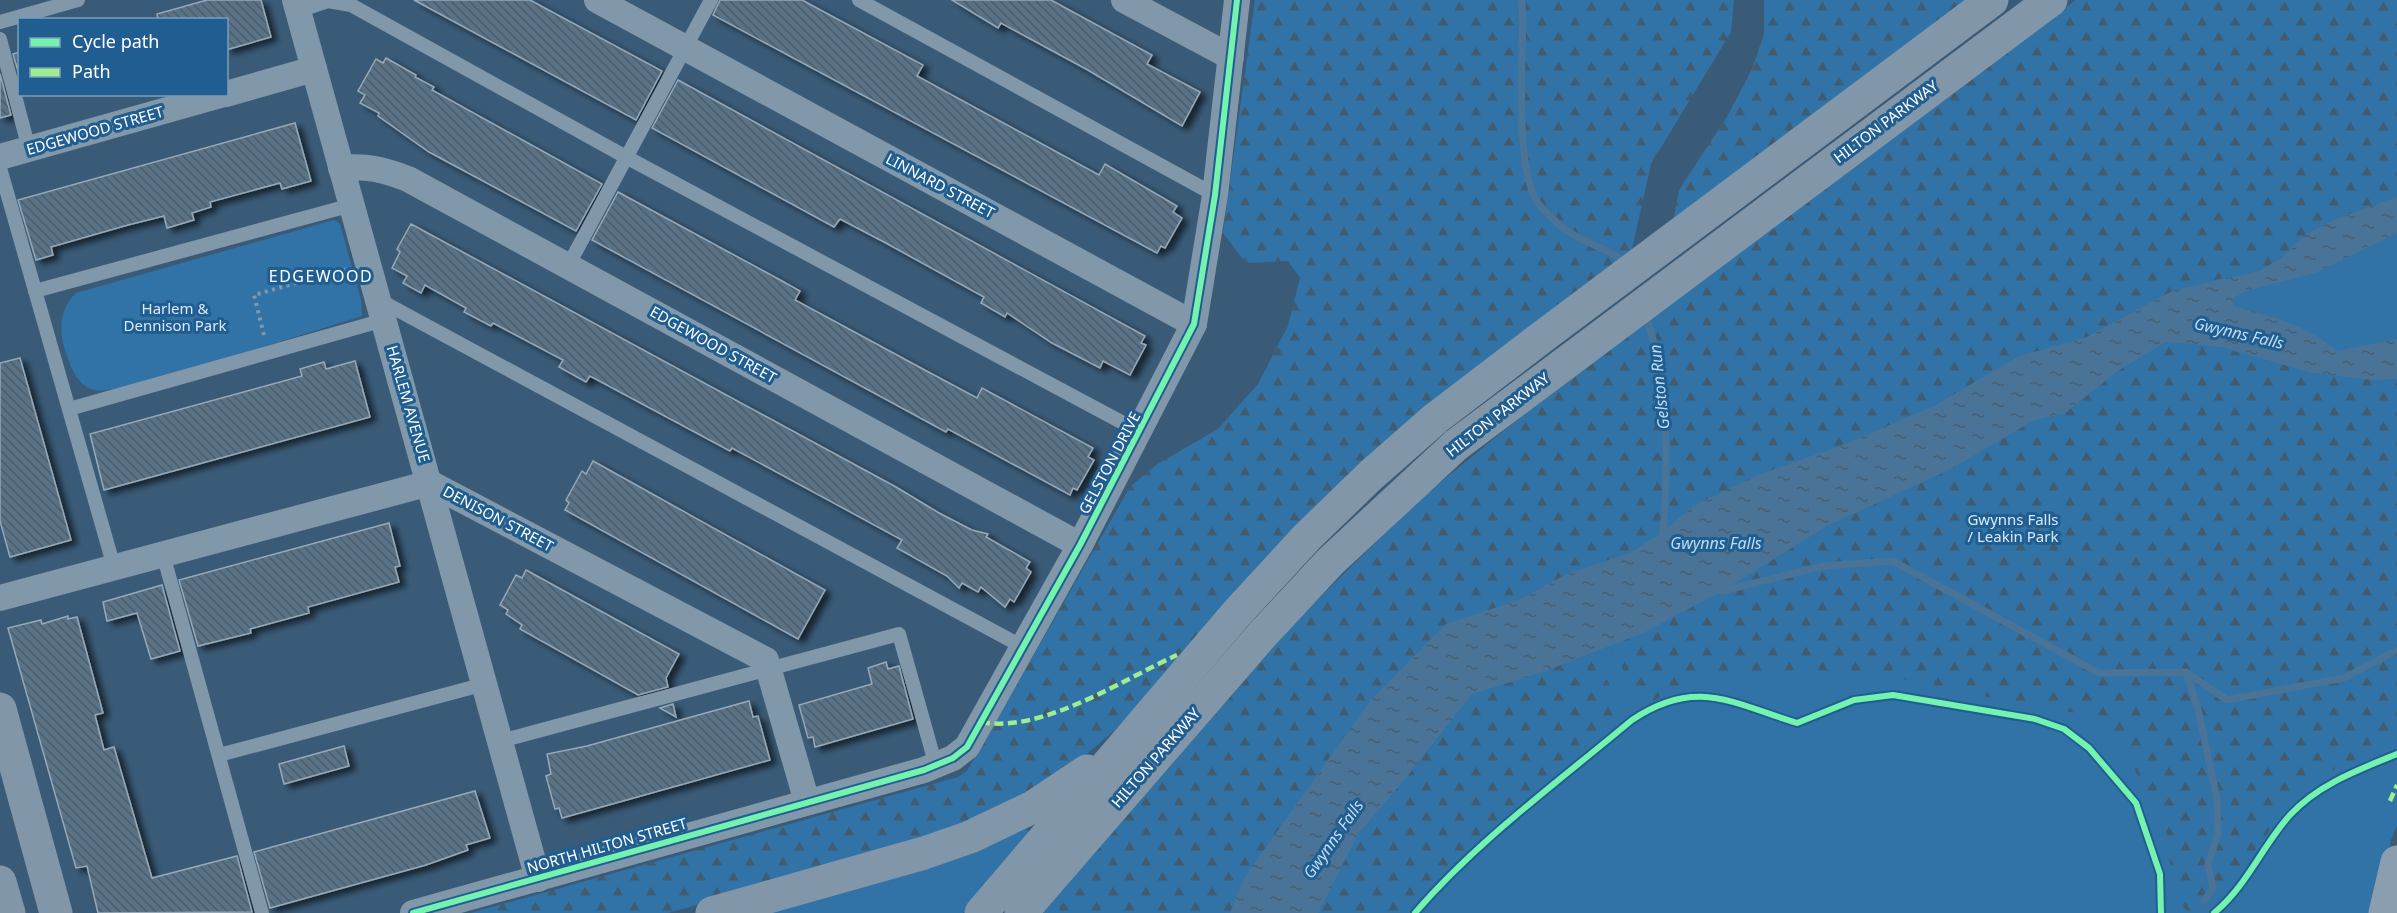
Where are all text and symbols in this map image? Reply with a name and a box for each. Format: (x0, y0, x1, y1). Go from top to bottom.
legend (18, 18, 228, 96)
text: Cycle path (72, 29, 159, 53)
text: Path (72, 59, 111, 83)
street label: HILTON PARKWAY (1829, 75, 1942, 167)
street label: EDGEWOOD STREET (24, 101, 166, 159)
street label: LINNARD STREET (883, 148, 999, 223)
district label: EDGEWOOD (269, 265, 373, 287)
park label: Harlem & Dennison Park (124, 298, 226, 335)
street label: EDGEWOOD STREET (647, 301, 781, 388)
water label: Gwynns Falls (2192, 312, 2286, 354)
street label: HARLEM AVENUE (383, 343, 435, 465)
water label: Gelston Run (1644, 343, 1674, 431)
street label: HILTON PARKWAY (1442, 367, 1554, 461)
street label: GELSTON DRIVE (1074, 408, 1145, 517)
street label: DENISON STREET (440, 481, 558, 556)
park label: Gwynns Falls / Leakin Park (1967, 509, 2059, 546)
water label: Gwynns Falls (1670, 532, 1762, 554)
street label: HILTON PARKWAY (1106, 703, 1204, 811)
water label: Gwynns Falls (1298, 795, 1368, 883)
street label: NORTH HILTON STREET (524, 812, 690, 877)

